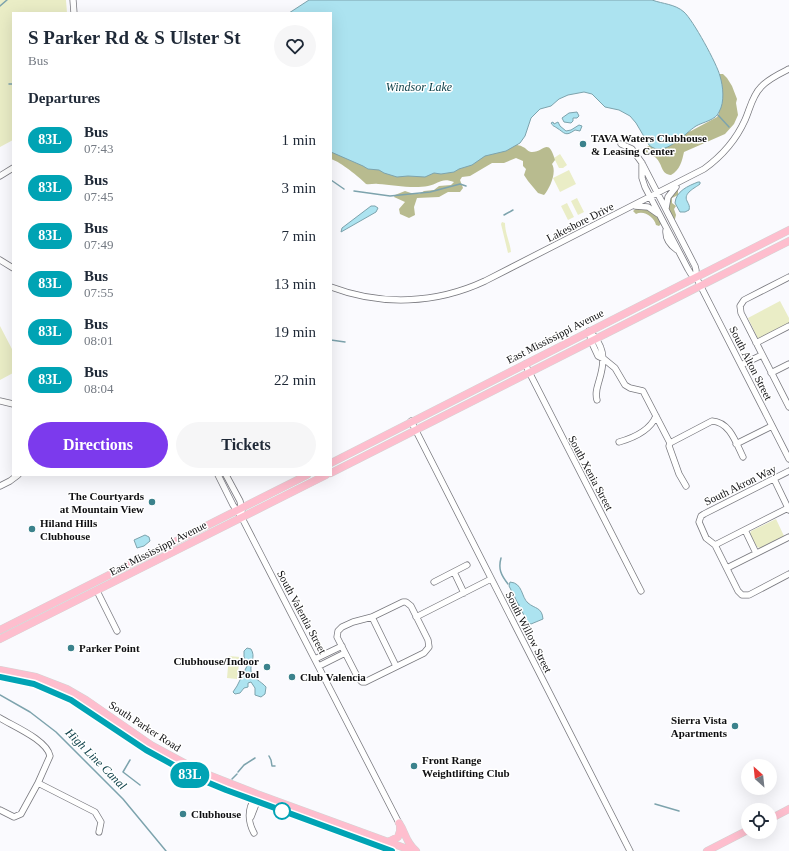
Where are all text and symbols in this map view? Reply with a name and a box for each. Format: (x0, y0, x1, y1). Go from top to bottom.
button: heart (274, 25, 316, 67)
text: S Parker Rd & S Ulster St (28, 27, 241, 48)
text: Bus (28, 53, 48, 68)
water label: Windsor Lake (386, 80, 453, 94)
text: Departures (28, 90, 100, 106)
text: Bus (84, 124, 108, 140)
text: 83L (38, 132, 62, 147)
text: 1 min (281, 132, 316, 148)
place label: TAVA Waters Clubhouse & Leasing Center (591, 132, 707, 157)
marker: TAVA Waters Clubhouse & Leasing Center (578, 139, 588, 149)
text: 07:43 (84, 141, 114, 156)
text: Bus (84, 172, 108, 188)
text: 83L (38, 180, 62, 195)
text: 3 min (281, 180, 316, 196)
text: 07:45 (84, 189, 114, 204)
street label: Lakeshore Drive (544, 200, 616, 244)
text: Bus (84, 220, 108, 236)
text: 83L (38, 228, 62, 243)
text: 7 min (281, 228, 316, 244)
text: 07:49 (84, 237, 114, 252)
text: Bus (84, 268, 108, 284)
text: 83L (38, 276, 62, 291)
text: 13 min (274, 276, 316, 292)
text: 07:55 (84, 285, 114, 300)
street label: East Mississippi Avenue (504, 306, 606, 366)
text: Bus (84, 316, 108, 332)
text: 83L (38, 324, 62, 339)
text: 19 min (274, 324, 316, 340)
street label: South Alton Street (727, 324, 775, 402)
text: 08:01 (84, 333, 114, 348)
text: Bus (84, 364, 108, 380)
text: 83L (38, 372, 62, 387)
text: 22 min (274, 372, 316, 388)
text: 08:04 (84, 381, 114, 396)
button: Directions (28, 422, 168, 468)
button: Tickets (176, 422, 316, 468)
street label: South Xenia Street (566, 433, 616, 513)
street label: South Akron Way (702, 462, 778, 508)
place label: The Courtyards at Mountain View (60, 490, 145, 515)
marker: The Courtyards at Mountain View (147, 497, 157, 507)
place label: Hiland Hills Clubhouse (40, 517, 98, 542)
street label: East Mississippi Avenue (107, 518, 209, 578)
marker: Hiland Hills Clubhouse (27, 524, 37, 534)
street label: South Valentia Street (275, 568, 329, 656)
street label: South Willow Street (503, 590, 555, 674)
place label: Parker Point (79, 642, 140, 654)
marker: Parker Point (66, 643, 76, 653)
place label: Clubhouse/Indoor Pool (173, 655, 259, 680)
marker: Clubhouse/Indoor Pool (262, 662, 272, 672)
place label: Club Valencia (300, 671, 366, 683)
marker: Club Valencia (287, 672, 297, 682)
street label: South Parker Road (107, 698, 184, 754)
place label: Sierra Vista Apartments (671, 714, 728, 739)
marker: Sierra Vista Apartments (730, 721, 740, 731)
water label: High Line Canal (62, 725, 130, 793)
place label: Front Range Weightlifting Club (422, 754, 510, 779)
north arrow (741, 759, 777, 795)
map controls (741, 759, 777, 839)
marker: Front Range Weightlifting Club (409, 761, 419, 771)
line badge: 83L (167, 762, 213, 788)
text: 83L (178, 767, 202, 782)
unlabelled marker (273, 802, 291, 820)
button: locate (741, 803, 777, 839)
place label: Clubhouse (191, 808, 241, 820)
marker: Clubhouse (178, 809, 188, 819)

